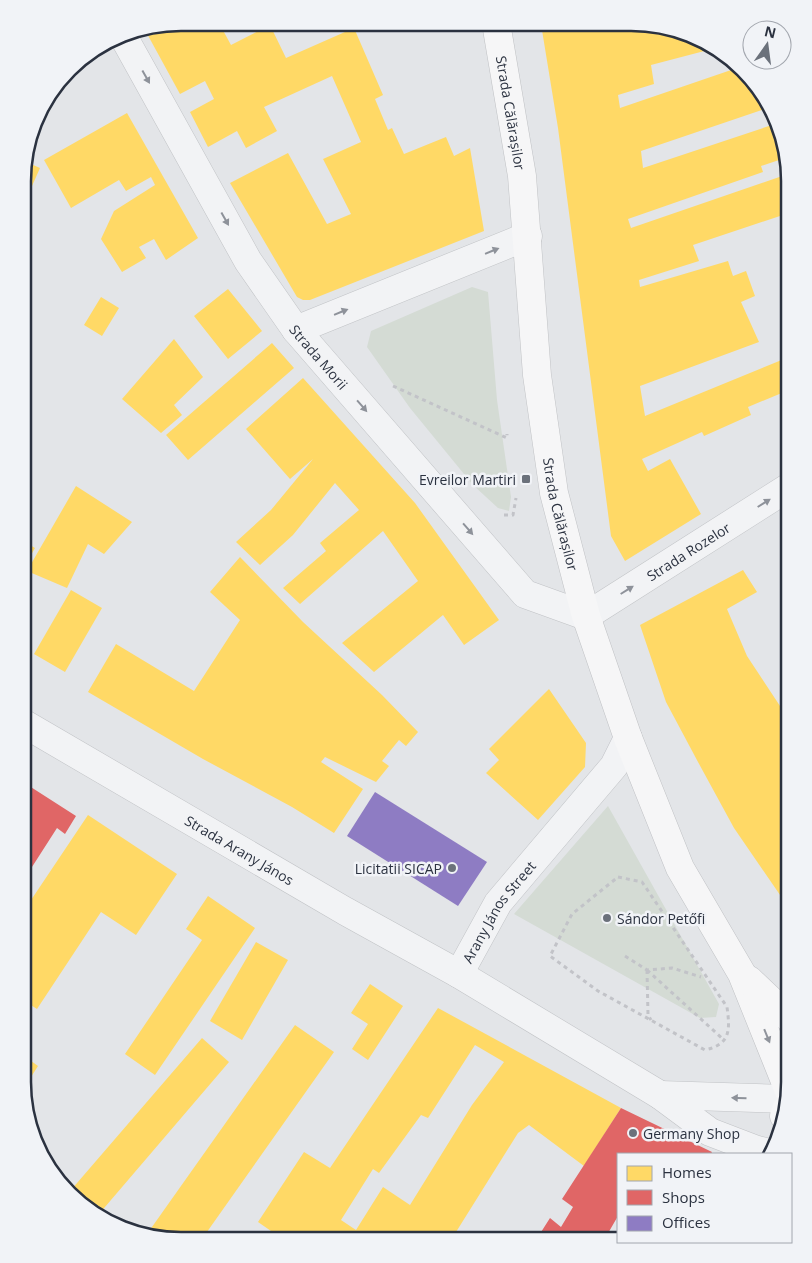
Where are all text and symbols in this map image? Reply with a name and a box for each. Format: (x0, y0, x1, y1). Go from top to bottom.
north arrow (742, 20, 792, 70)
text: N (762, 21, 778, 42)
street label: Strada Călărașilor (492, 54, 530, 172)
one-way arrow (141, 70, 150, 84)
one-way arrow (220, 212, 229, 225)
one-way arrow (485, 247, 500, 255)
one-way arrow (334, 307, 348, 315)
street label: Strada Morii (286, 321, 353, 393)
one-way arrow (356, 399, 368, 411)
street label: Strada Călărașilor (539, 456, 583, 573)
place label: Evreilor Martiri (419, 470, 516, 489)
marker: Evreilor Martiri (520, 473, 532, 485)
one-way arrow (758, 499, 771, 508)
street label: Strada Rozelor (643, 517, 734, 585)
one-way arrow (462, 522, 474, 534)
one-way arrow (620, 585, 634, 595)
street label: Strada Arany János (182, 810, 298, 889)
street label: Arany János Street (457, 857, 539, 966)
place label: Licitatii SICAP (355, 859, 442, 878)
marker: Licitatii SICAP (446, 862, 458, 874)
place label: Sándor Petőfi (617, 909, 705, 928)
marker: Sándor Petőfi (601, 912, 613, 924)
one-way arrow (763, 1029, 771, 1044)
one-way arrow (731, 1094, 747, 1102)
place label: Germany Shop (643, 1124, 740, 1143)
marker: Germany Shop (627, 1127, 639, 1139)
legend (617, 1153, 792, 1243)
text: Homes (662, 1162, 712, 1182)
text: Shops (662, 1187, 705, 1207)
text: Offices (662, 1212, 710, 1232)

